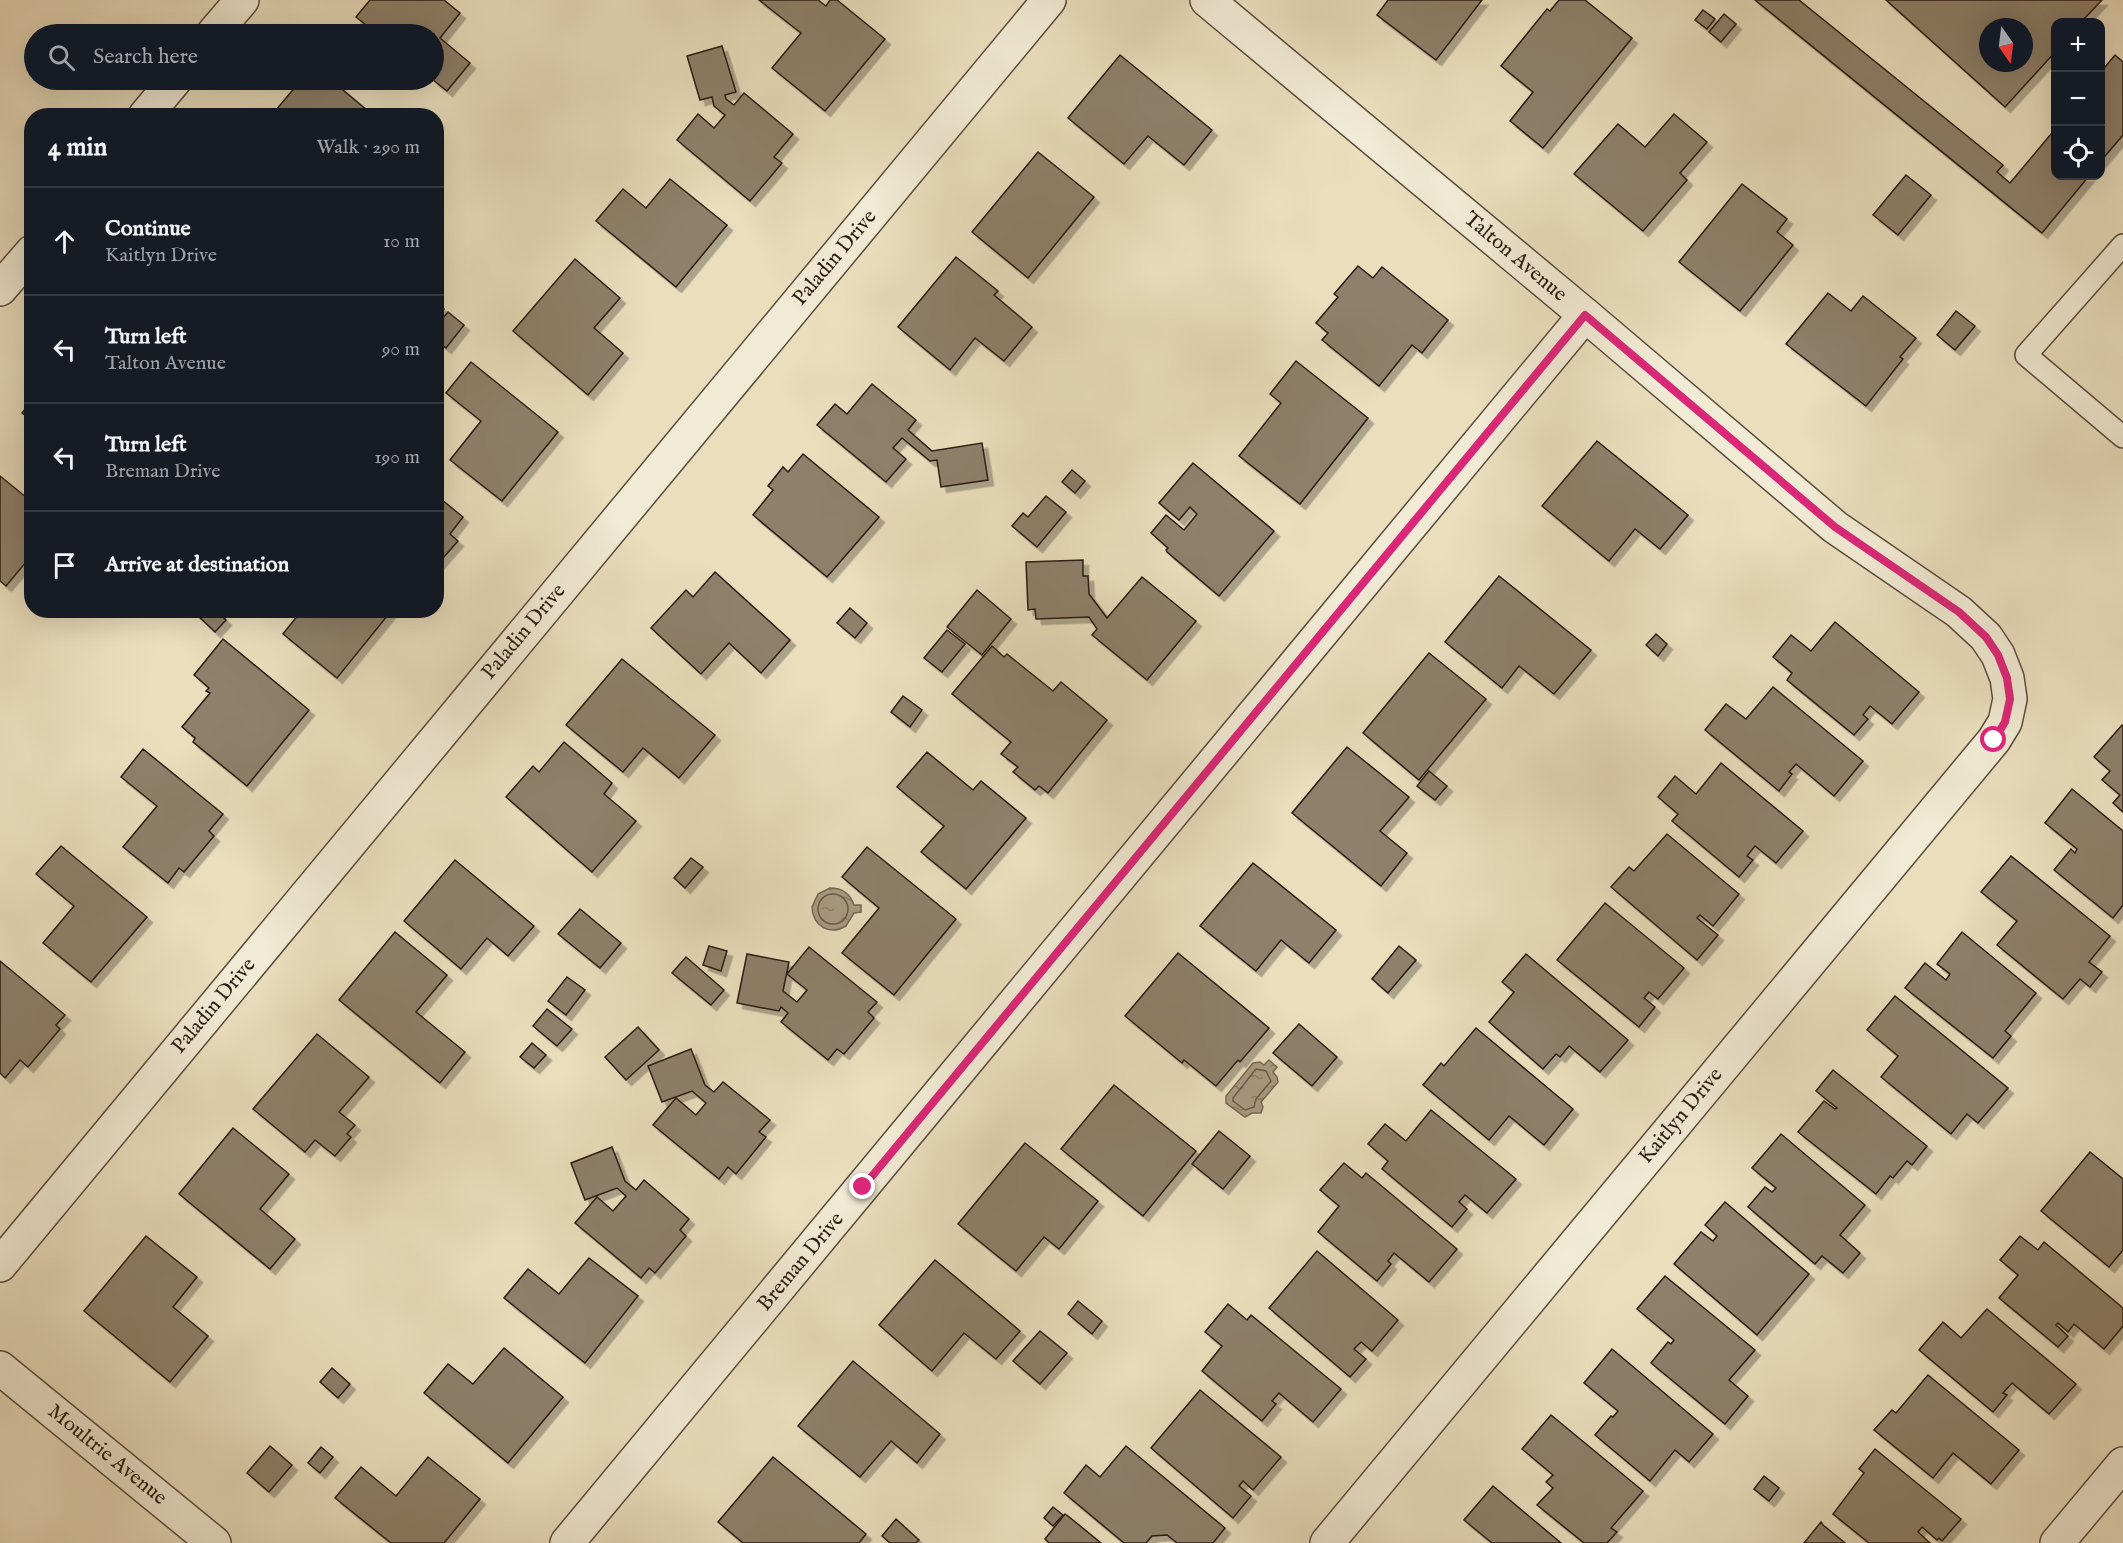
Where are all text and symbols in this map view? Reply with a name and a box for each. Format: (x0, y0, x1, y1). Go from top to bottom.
north arrow (1979, 18, 2033, 72)
map controls (2051, 18, 2105, 180)
button: + (2051, 18, 2105, 72)
search box (24, 24, 444, 90)
icon: search (45, 41, 78, 74)
text: Search here (93, 43, 198, 71)
button: − (2051, 72, 2105, 126)
button: locate (2051, 126, 2105, 180)
text: 4 min (48, 131, 107, 164)
text: Walk · 290 m (316, 135, 420, 160)
street label: Paladin Drive (787, 204, 883, 312)
street label: Talton Avenue (1458, 206, 1573, 308)
text: Continue (105, 215, 191, 243)
icon: ahead (48, 225, 81, 258)
text: 10 m (383, 229, 420, 254)
text: Kaitlyn Drive (105, 243, 217, 268)
text: Turn left (105, 323, 187, 351)
icon: left (48, 333, 81, 366)
text: 90 m (382, 337, 420, 362)
text: Talton Avenue (105, 351, 226, 376)
text: Turn left (105, 431, 187, 459)
icon: left (48, 441, 81, 474)
text: 190 m (374, 445, 420, 470)
text: Breman Drive (105, 459, 220, 484)
icon: arrive (48, 549, 81, 582)
text: Arrive at destination (105, 551, 289, 579)
street label: Paladin Drive (476, 578, 572, 686)
route start (1980, 726, 2006, 752)
street label: Paladin Drive (166, 952, 262, 1060)
street label: Kaitlyn Drive (1633, 1062, 1729, 1170)
route end (849, 1173, 875, 1199)
street label: Breman Drive (752, 1207, 851, 1317)
street label: Moultrie Avenue (42, 1398, 173, 1512)

